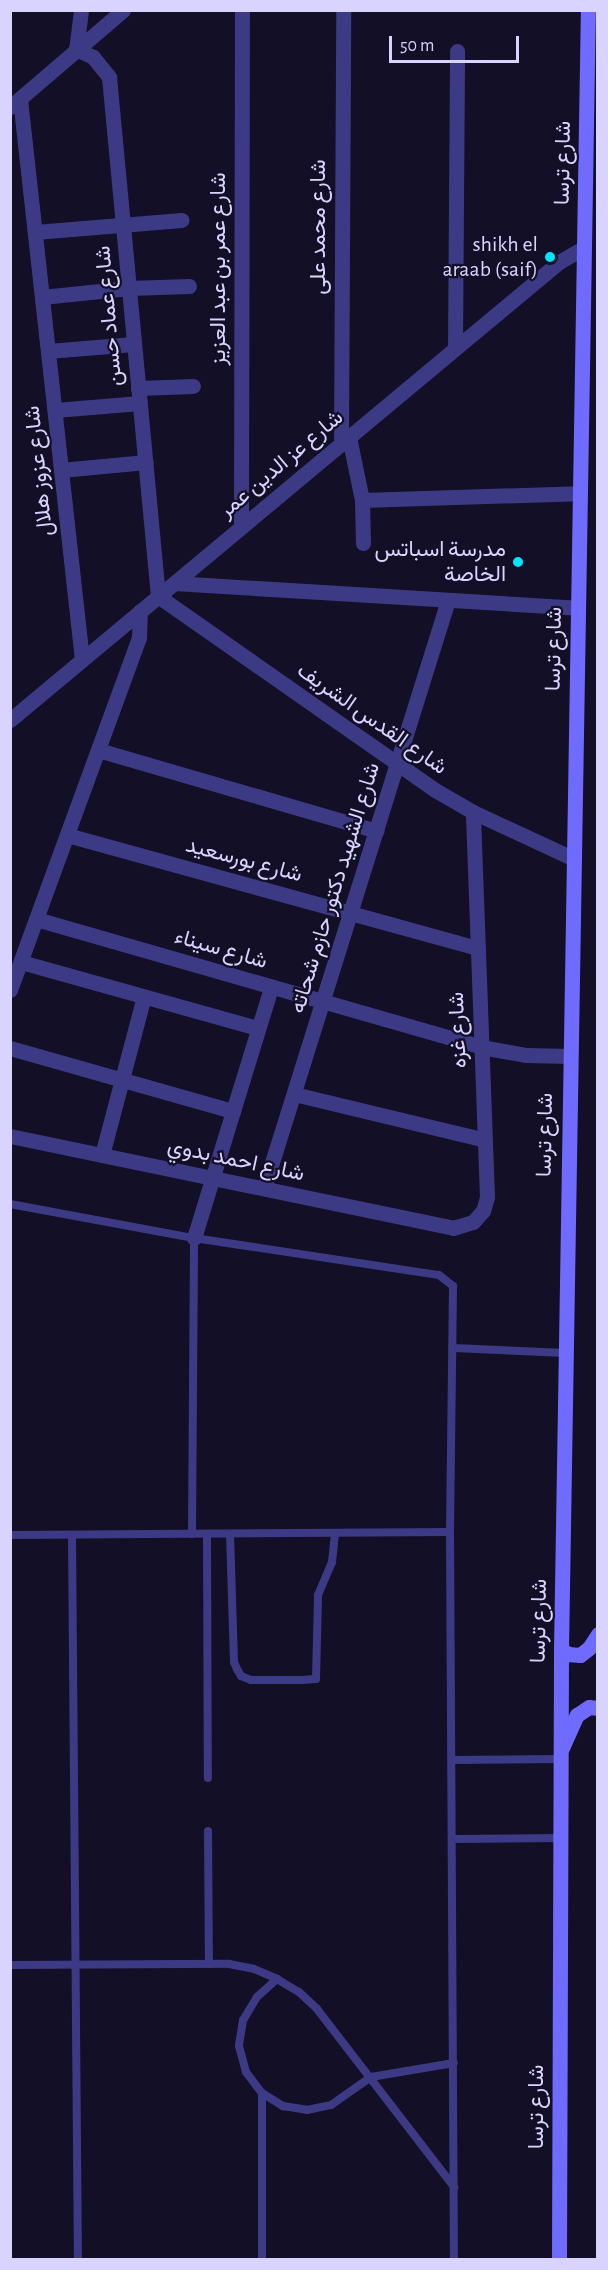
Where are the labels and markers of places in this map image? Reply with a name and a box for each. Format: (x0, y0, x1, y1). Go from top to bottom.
place label: shikh el araab (saif) (443, 231, 538, 282)
marker: shikh el araab (saif) (543, 250, 557, 264)
place label: مدرسة اسباتس الخاصة (375, 536, 506, 588)
marker: مدرسة اسباتس الخاصة (511, 555, 525, 569)

